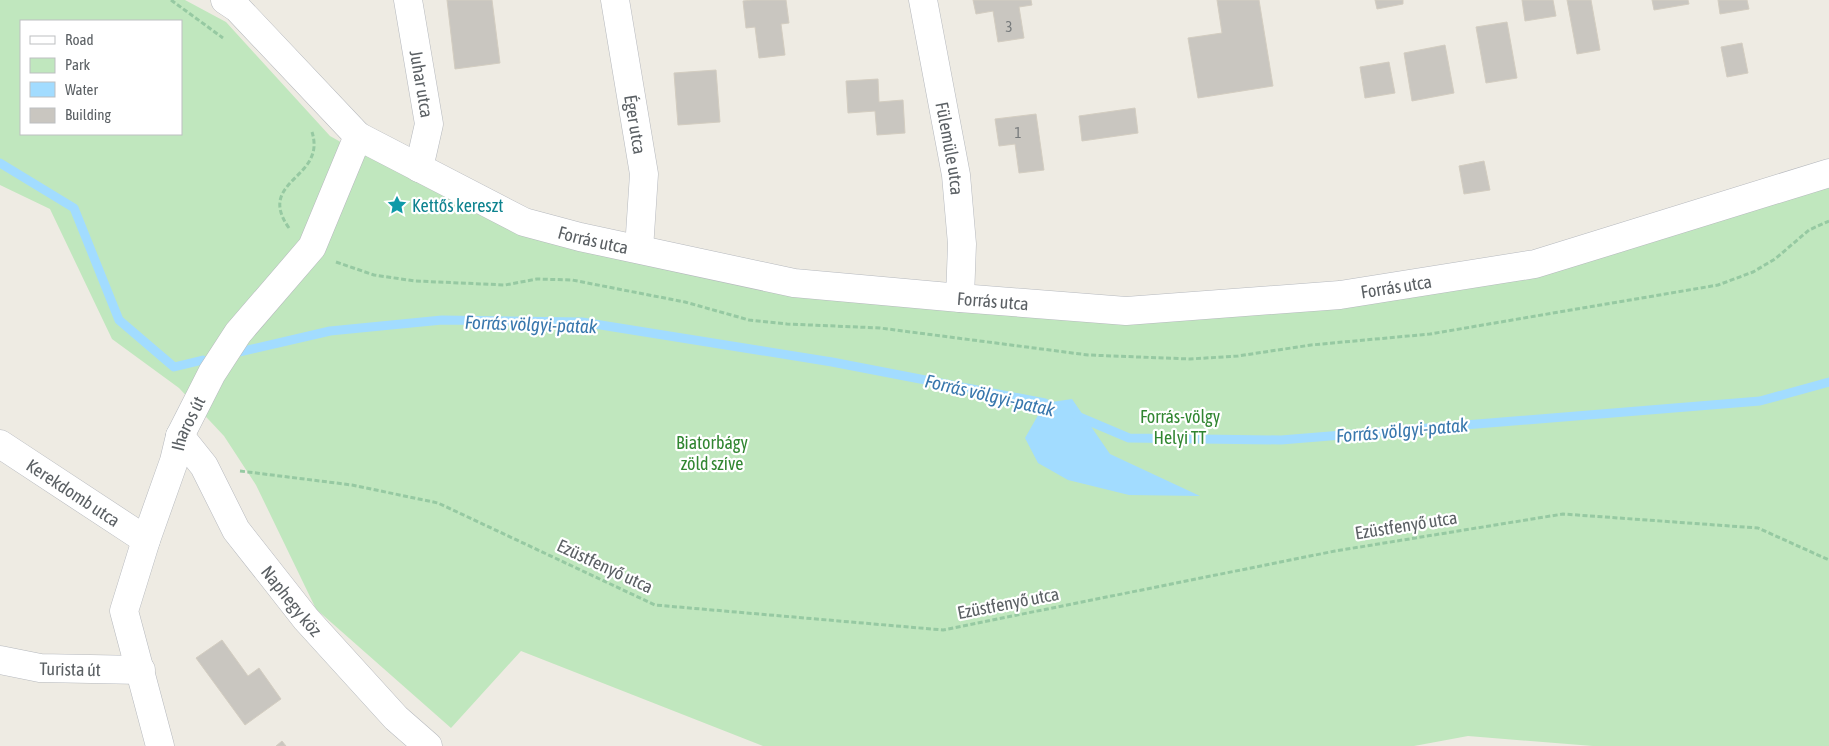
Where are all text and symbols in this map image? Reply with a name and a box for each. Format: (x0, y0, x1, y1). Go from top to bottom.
house number: 3 (1005, 18, 1013, 35)
legend (20, 20, 182, 135)
text: Road (65, 31, 94, 48)
street label: Juhar utca (406, 48, 438, 119)
text: Park (65, 56, 90, 73)
text: Water (65, 81, 98, 98)
street label: Éger utca (620, 93, 651, 156)
street label: Fülemüle utca (932, 100, 968, 196)
text: Building (65, 106, 111, 123)
house number: 1 (1014, 124, 1022, 141)
place icon: Kettős kereszt (386, 194, 408, 216)
place label: Kettős kereszt (412, 195, 503, 216)
street label: Forrás utca (556, 221, 630, 258)
street label: Forrás utca (1359, 270, 1433, 302)
street label: Forrás utca (956, 287, 1029, 314)
water label: Forrás völgyi-patak (464, 311, 598, 337)
water label: Forrás völgyi-patak (923, 369, 1058, 421)
street label: Iharos út (166, 392, 209, 453)
park label: Forrás-völgy Helyi TT (1140, 406, 1220, 448)
water label: Forrás völgyi-patak (1335, 413, 1470, 447)
park label: Biatorbágy zöld szíve (676, 432, 748, 474)
street label: Kerekdomb utca (23, 454, 124, 531)
street label: Ezüstfenyő utca (1353, 507, 1459, 543)
street label: Ezüstfenyő utca (554, 535, 656, 597)
street label: Naphegy köz (257, 561, 327, 641)
street label: Ezüstfenyő utca (955, 583, 1061, 623)
street label: Turista út (39, 657, 101, 680)

